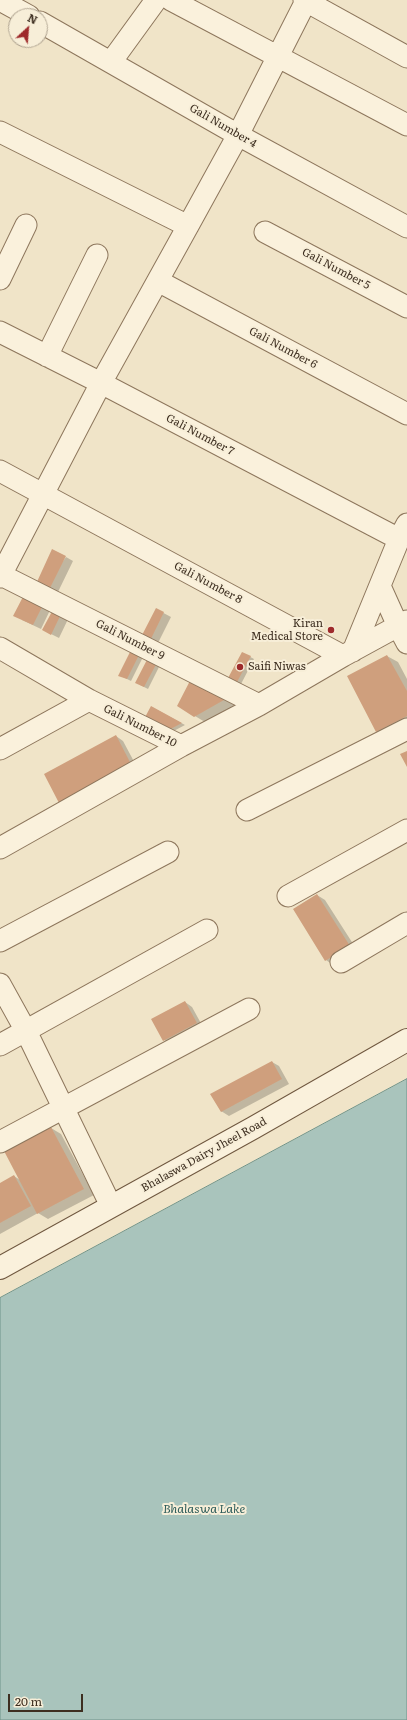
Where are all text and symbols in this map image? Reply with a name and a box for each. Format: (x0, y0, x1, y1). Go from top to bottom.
north arrow (8, 8, 48, 48)
text: N (25, 9, 40, 27)
street label: Gali Number 4 (187, 101, 259, 151)
street label: Gali Number 5 (300, 246, 372, 292)
street label: Gali Number 6 (247, 324, 319, 372)
street label: Gali Number 7 (164, 412, 236, 458)
street label: Gali Number 8 (172, 559, 244, 607)
street label: Gali Number 9 (93, 617, 167, 663)
place label: Kiran Medical Store (251, 617, 323, 643)
marker: Kiran Medical Store (326, 625, 336, 635)
place label: Saifi Niwas (248, 660, 306, 674)
marker: Saifi Niwas (235, 662, 245, 672)
street label: Gali Number 10 (101, 702, 179, 750)
street label: Bhalaswa Dairy Jheel Road (139, 1115, 269, 1195)
water label: Bhalaswa Lake (163, 1502, 245, 1516)
scale bar (10, 1686, 85, 1712)
text: 20 m (15, 1692, 42, 1710)

